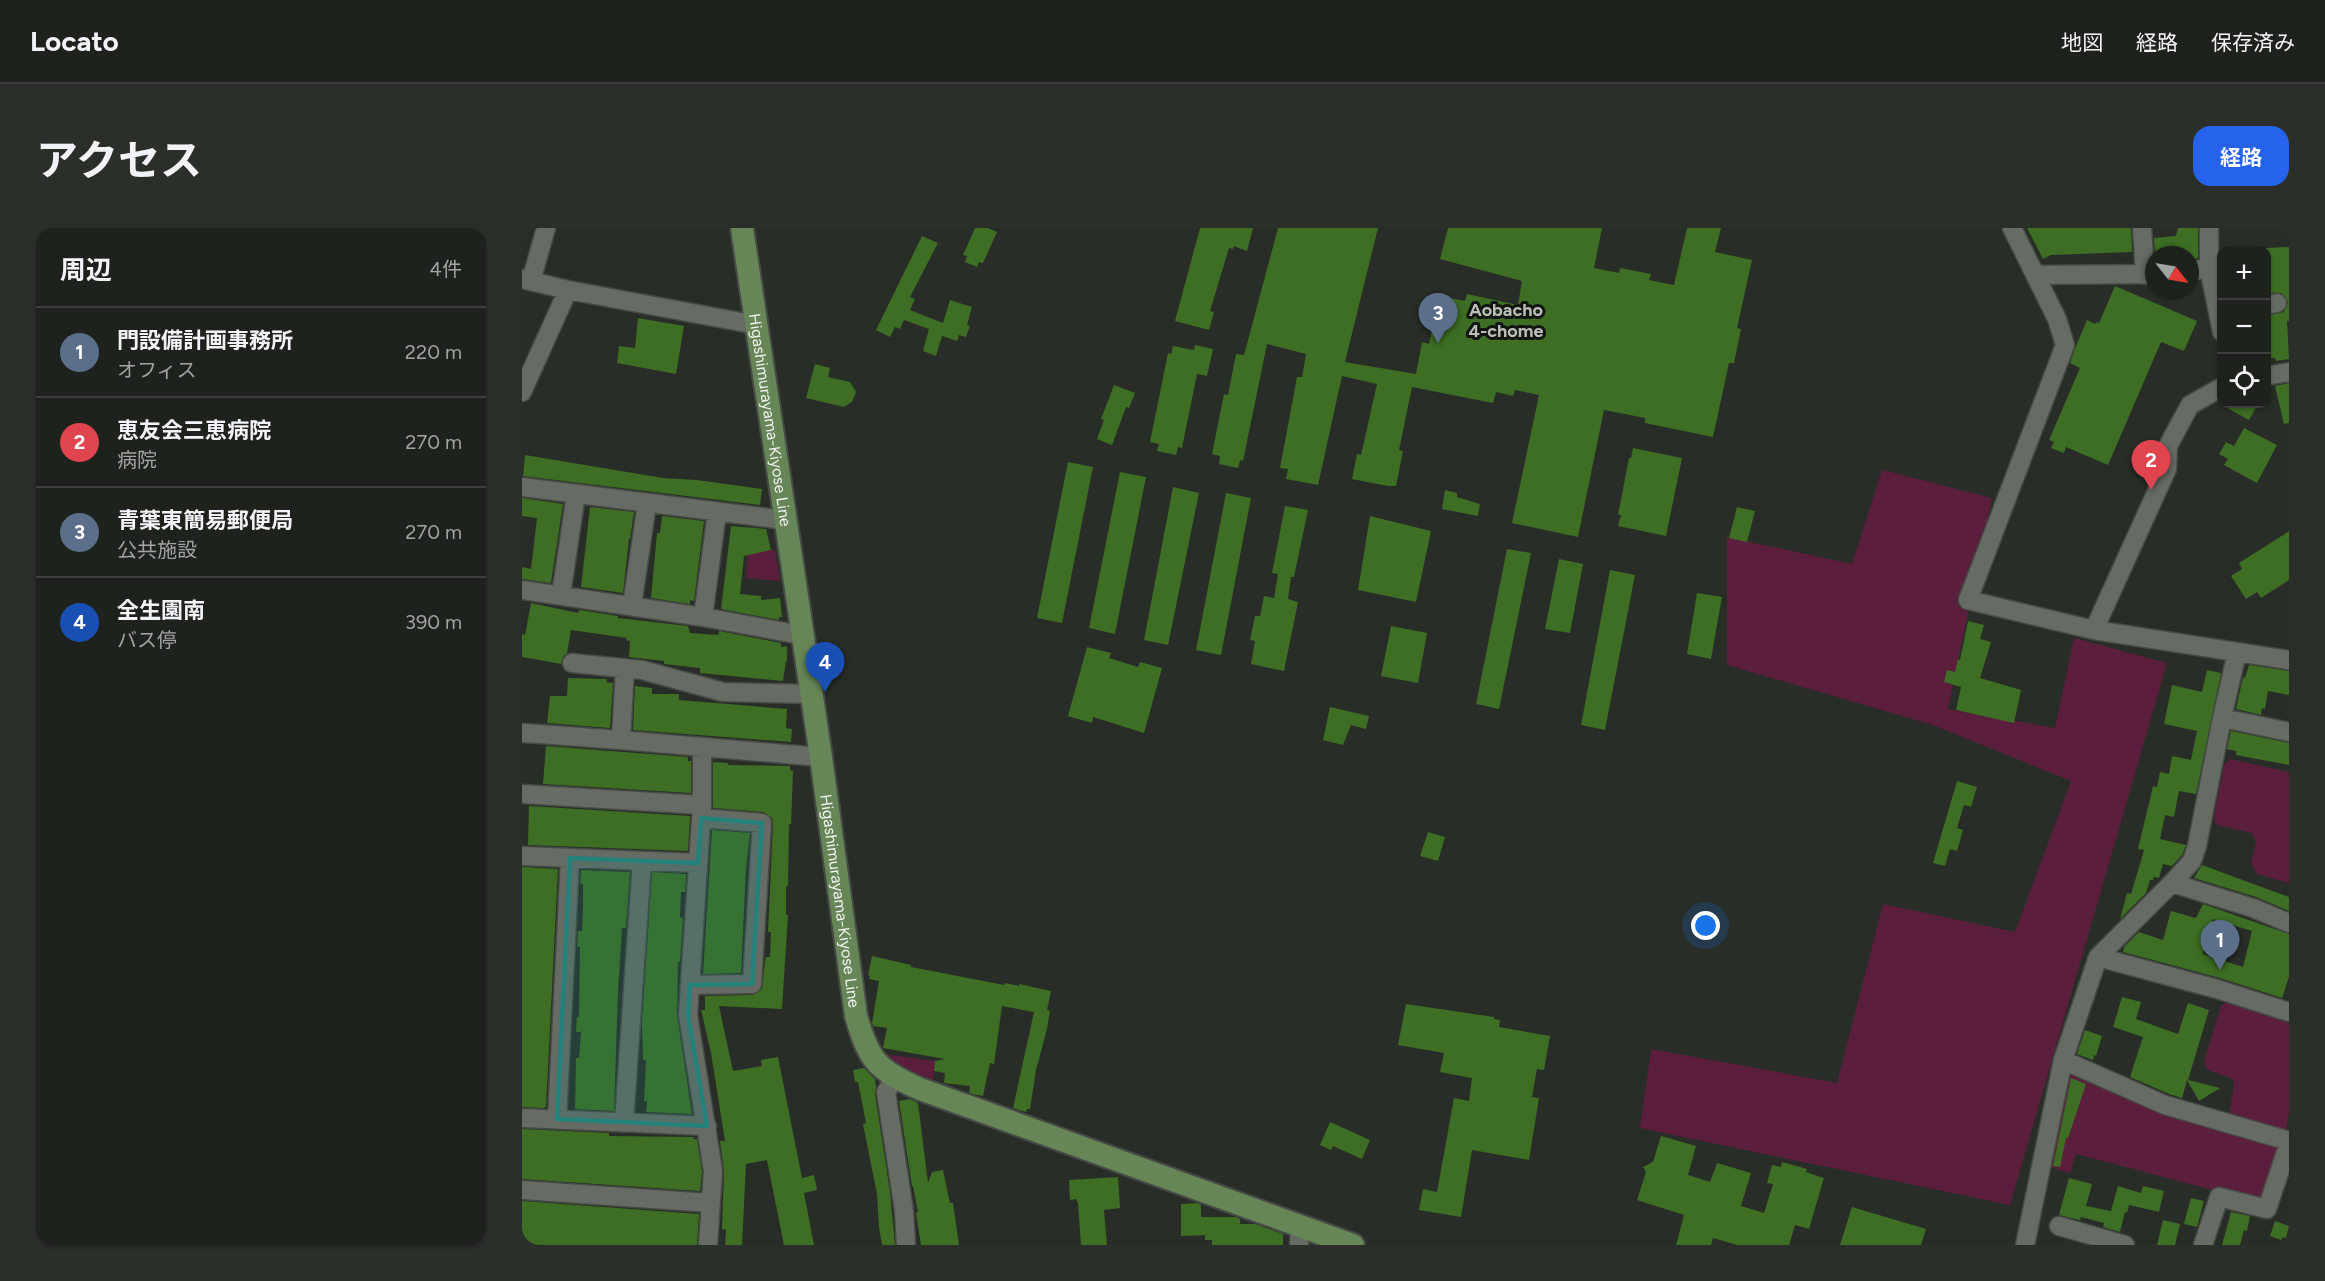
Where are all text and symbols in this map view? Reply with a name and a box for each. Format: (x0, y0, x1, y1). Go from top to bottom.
text: Locato (30, 24, 119, 58)
text: 地図 (2061, 30, 2103, 55)
text: 経路 (2136, 30, 2178, 55)
text: 保存済み (2211, 30, 2295, 55)
button: 経路 (2193, 126, 2289, 186)
text: アクセス (36, 135, 202, 186)
north arrow (2145, 246, 2199, 300)
map controls (2217, 246, 2271, 408)
button: + (2217, 246, 2271, 300)
text: 周辺 (60, 254, 112, 286)
text: 4件 (430, 257, 462, 281)
pin: 3 (1418, 294, 1458, 343)
district label: Aobacho 4-chome (1469, 299, 1544, 342)
button: − (2217, 300, 2271, 354)
street label: Higashimurayama-Kiyose Line (745, 312, 795, 528)
text: 門設備計画事務所 (117, 327, 293, 354)
text: 1 (75, 340, 84, 364)
text: 220 m (405, 340, 462, 364)
button: locate (2217, 354, 2271, 408)
text: オフィス (117, 358, 197, 382)
text: 恵友会三恵病院 (117, 417, 271, 444)
text: 2 (74, 430, 85, 454)
text: 270 m (405, 430, 462, 454)
pin: 2 (2132, 440, 2170, 490)
text: 病院 (117, 448, 157, 472)
text: 青葉東簡易郵便局 (117, 507, 293, 534)
text: 3 (74, 520, 85, 544)
text: 270 m (405, 520, 462, 544)
text: 公共施設 (117, 538, 197, 562)
text: 全生園南 (117, 597, 205, 624)
text: 4 (73, 610, 86, 634)
text: 390 m (405, 610, 462, 634)
text: バス停 (117, 628, 177, 652)
pin: 4 (806, 642, 844, 692)
street label: Higashimurayama-Kiyose Line (816, 793, 864, 1009)
your location (1691, 911, 1720, 940)
pin: 1 (2200, 920, 2240, 970)

